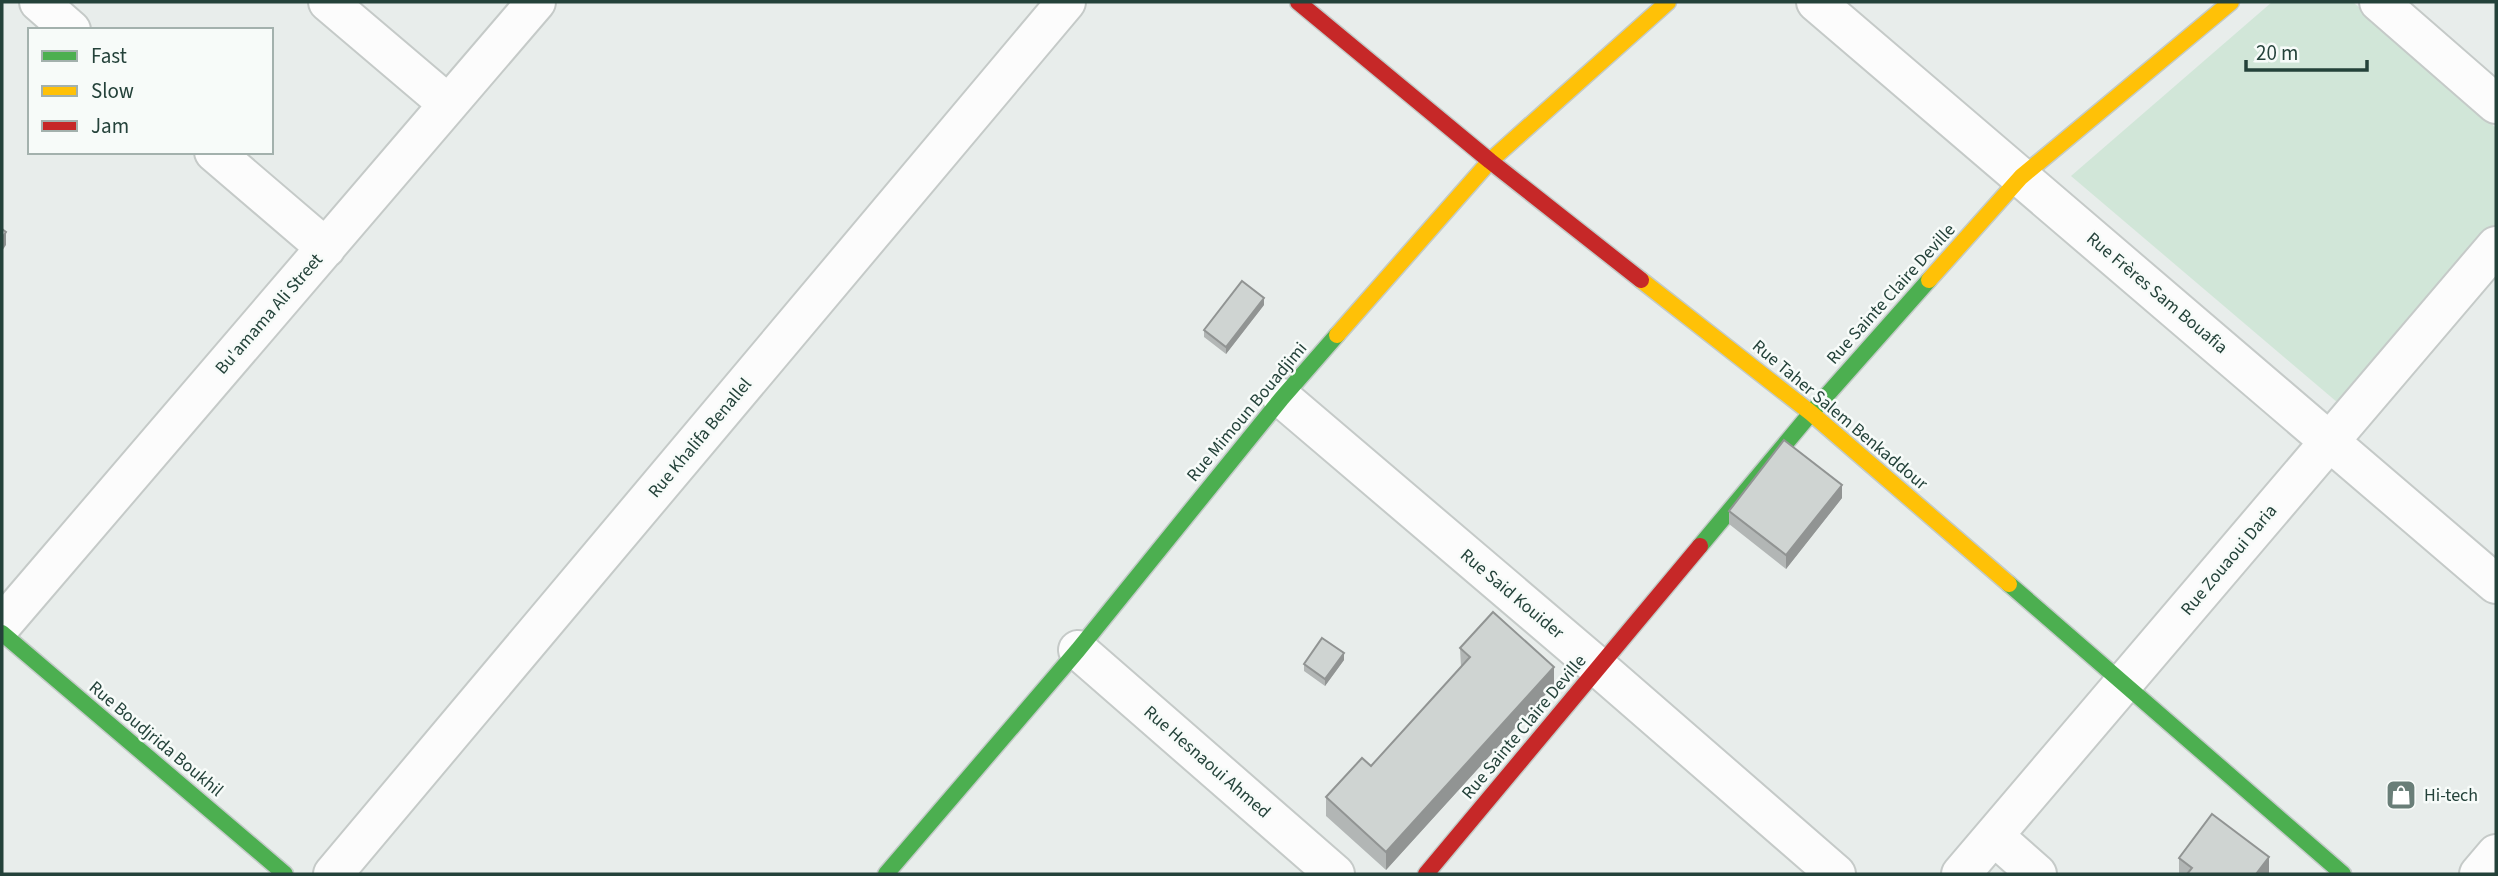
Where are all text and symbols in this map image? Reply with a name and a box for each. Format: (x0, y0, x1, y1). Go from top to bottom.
legend (28, 28, 273, 154)
scale bar (2246, 28, 2367, 72)
text: 20 m (2256, 38, 2298, 68)
text: Fast (91, 41, 127, 71)
text: Slow (91, 76, 134, 106)
text: Jam (91, 111, 129, 141)
street label: Rue Sainte Claire Deville (1821, 218, 1961, 370)
street label: Rue Frères Sam Bouafia (2081, 226, 2233, 360)
street label: Bu'amama Ali Street (209, 248, 329, 380)
street label: Rue Taher Salem Benkaddour (1747, 334, 1934, 496)
street label: Rue Mimoun Bouadjimi (1181, 337, 1313, 487)
street label: Rue Khalifa Benallel (642, 373, 758, 503)
street label: Rue Zouaoui Daria (2175, 499, 2283, 621)
street label: Rue Said Kouider (1455, 543, 1570, 645)
street label: Rue Sainte Claire Deville (1456, 649, 1592, 805)
street label: Rue Boudjrida Boukhil (83, 675, 229, 803)
street label: Rue Hesnaoui Ahmed (1138, 700, 1276, 824)
shop icon: Hi-tech (2384, 778, 2418, 812)
place label: Hi-tech (2424, 783, 2478, 808)

